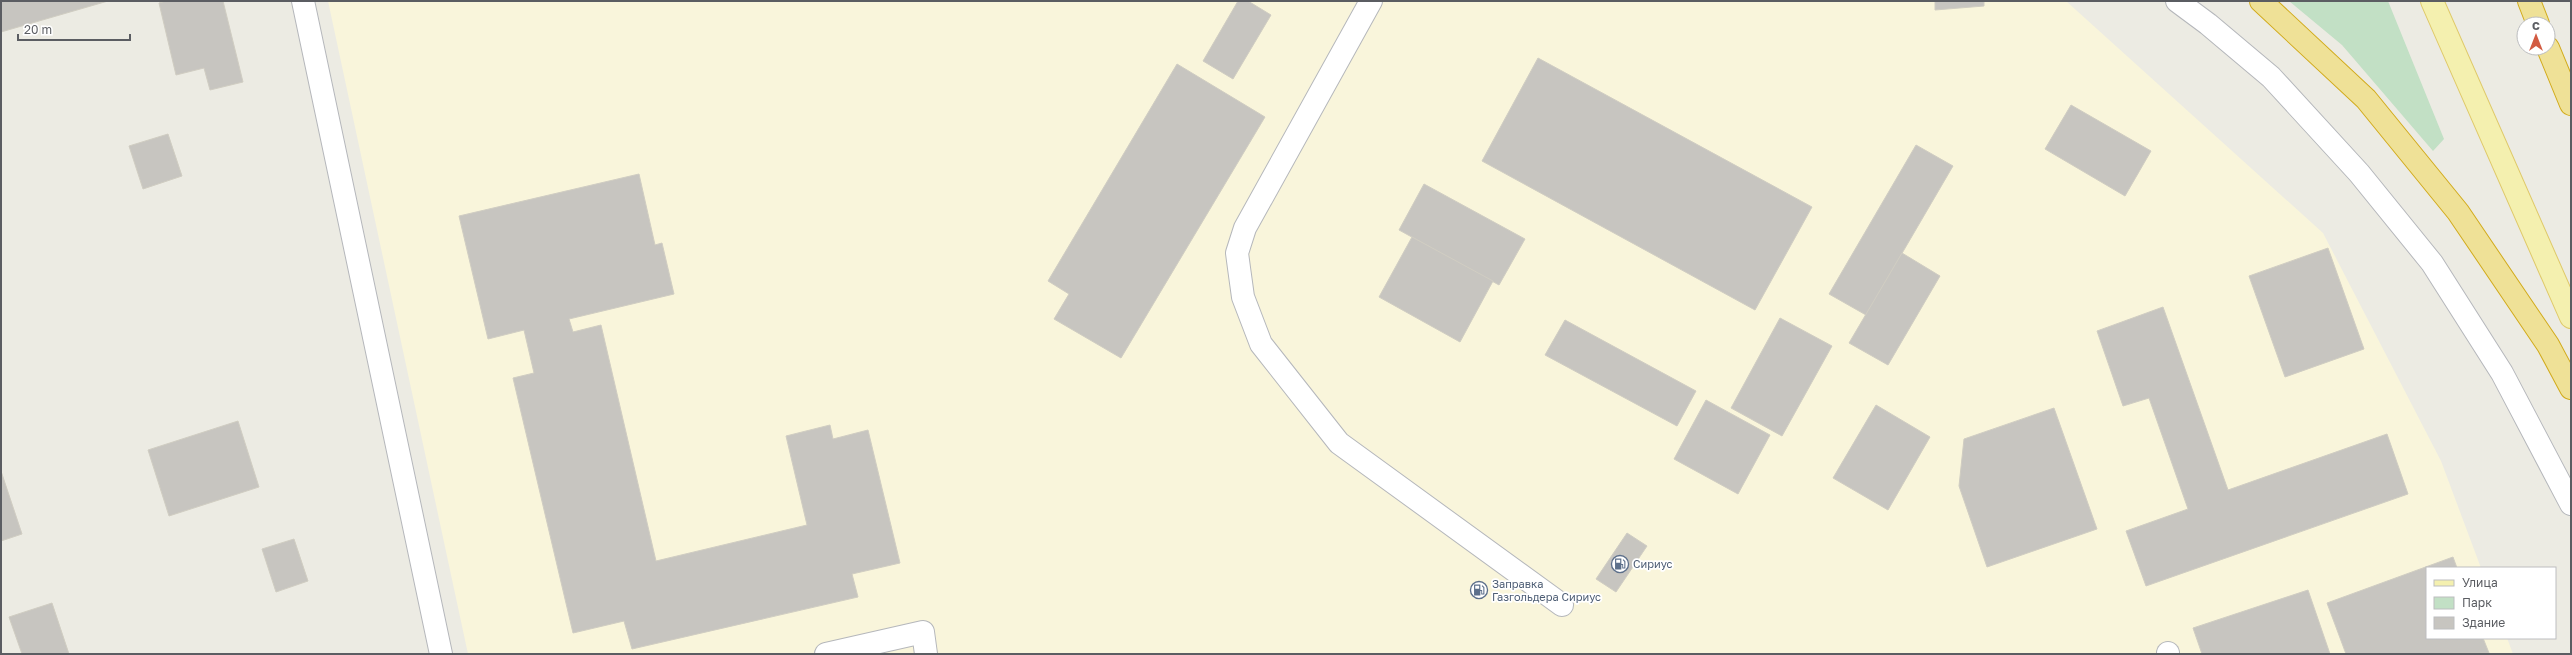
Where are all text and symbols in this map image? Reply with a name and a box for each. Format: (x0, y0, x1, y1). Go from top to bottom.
scale bar (18, 16, 130, 42)
north arrow (2516, 16, 2556, 56)
text: С (2532, 19, 2540, 32)
text: 20 m (24, 22, 52, 37)
fuel station icon: Сириус (1610, 554, 1630, 574)
place label: Сириус (1633, 557, 1673, 570)
legend (2426, 567, 2556, 639)
text: Улица (2462, 575, 2498, 590)
place label: Заправка Газгольдера Сириус (1492, 577, 1601, 603)
fuel station icon: Заправка Газгольдера Сириус (1469, 580, 1489, 600)
text: Парк (2462, 595, 2492, 610)
text: Здание (2462, 615, 2505, 630)

